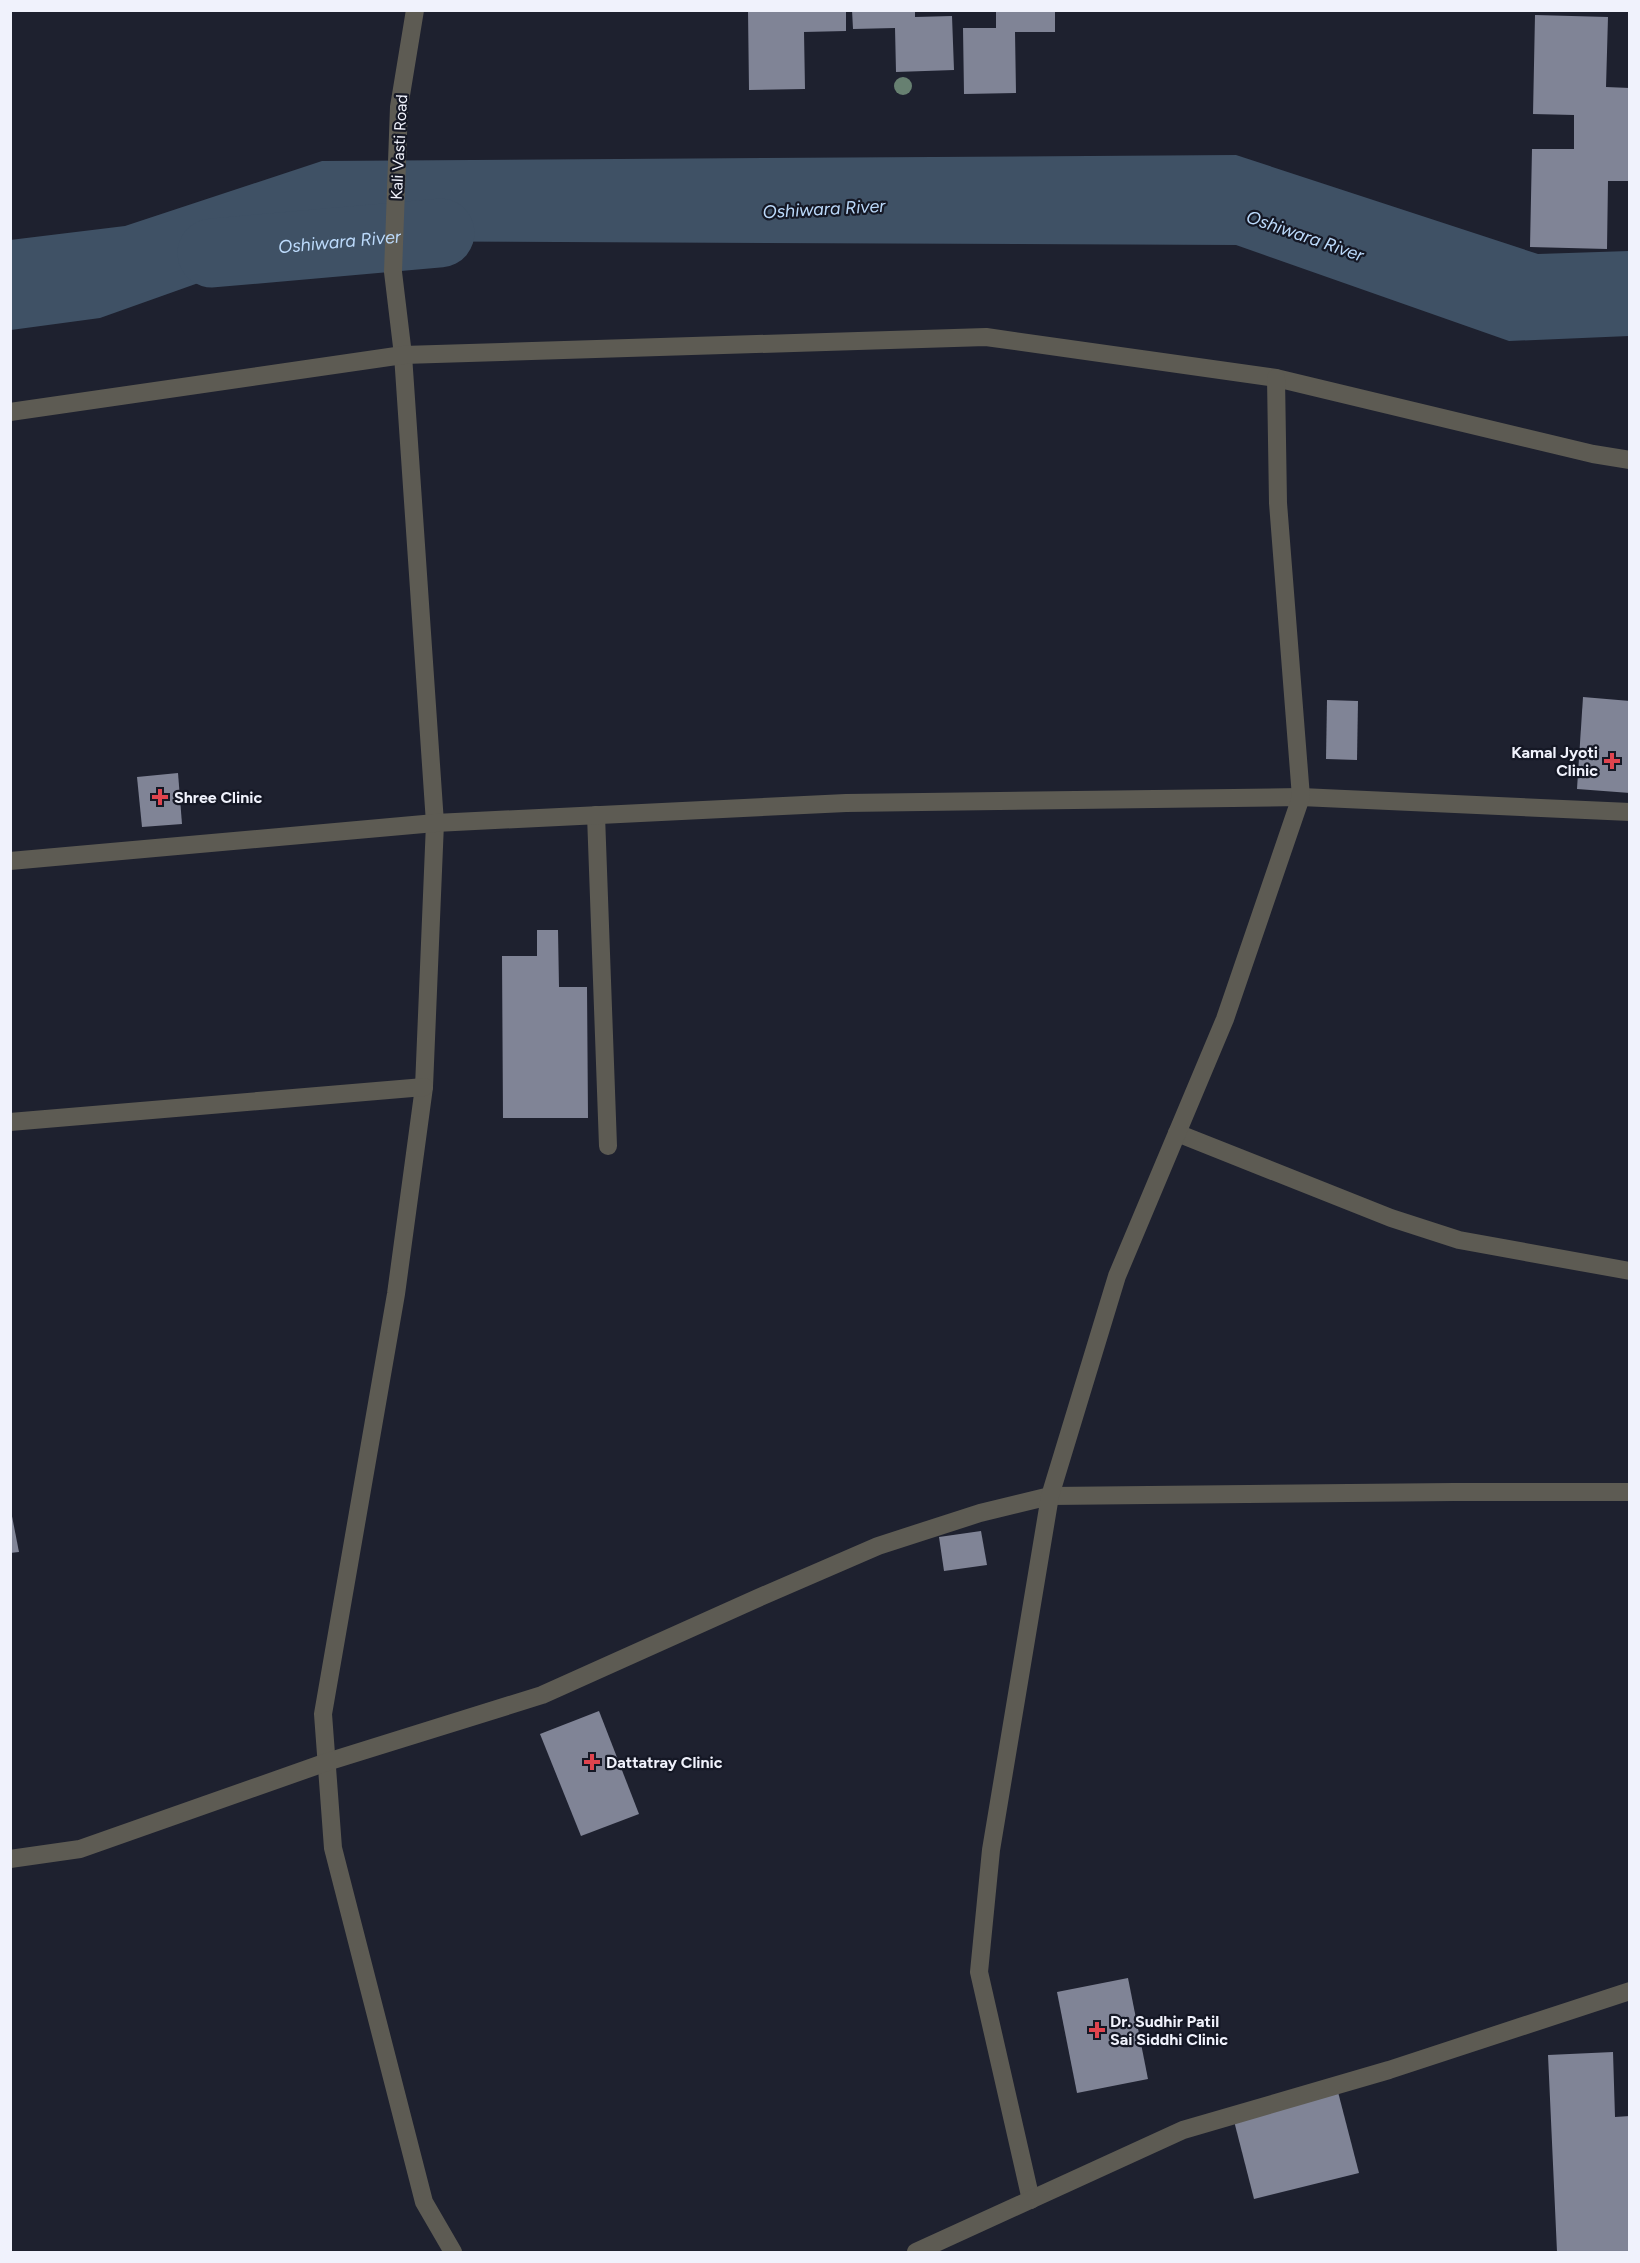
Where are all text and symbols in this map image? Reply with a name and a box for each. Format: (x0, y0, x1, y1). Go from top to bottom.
street label: Kali Vasti Road (387, 94, 411, 200)
water label: Oshiwara River (762, 195, 887, 223)
water label: Oshiwara River (1243, 206, 1368, 267)
water label: Oshiwara River (277, 225, 403, 258)
place label: Kamal Jyoti Clinic (1511, 743, 1598, 780)
marker: Kamal Jyoti Clinic (1603, 752, 1621, 770)
marker: Shree Clinic (151, 788, 169, 806)
place label: Shree Clinic (174, 788, 262, 807)
marker: Dattatray Clinic (583, 1753, 601, 1771)
place label: Dattatray Clinic (606, 1753, 723, 1772)
place label: Dr. Sudhir Patil Sai Siddhi Clinic (1110, 2012, 1228, 2049)
marker: Dr. Sudhir Patil Sai Siddhi Clinic (1088, 2021, 1106, 2039)

